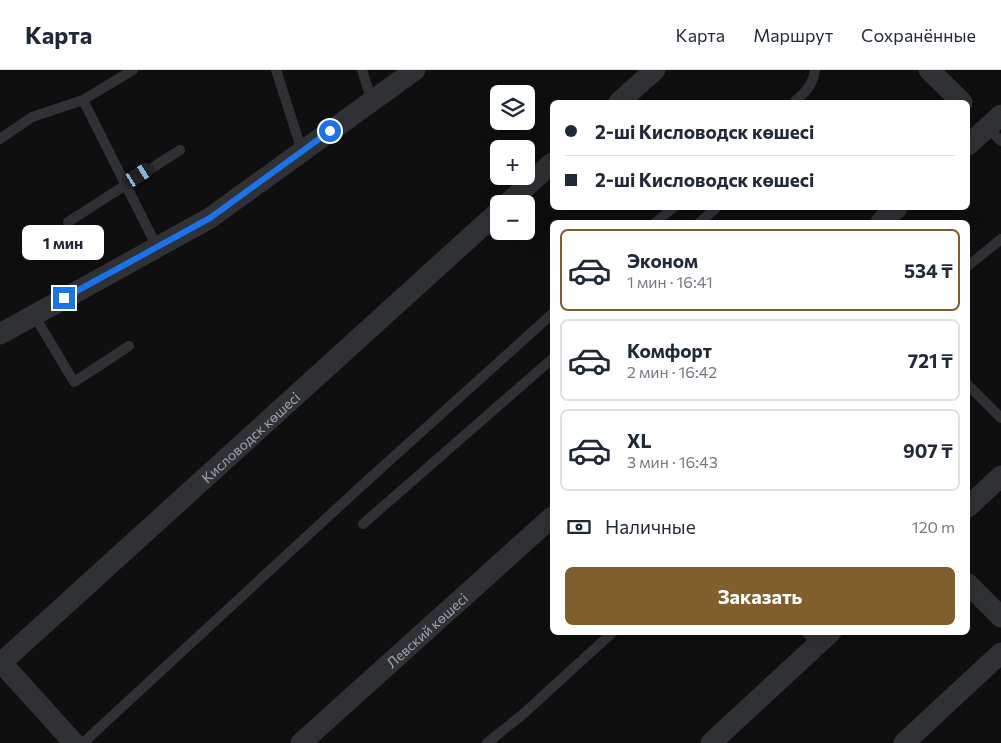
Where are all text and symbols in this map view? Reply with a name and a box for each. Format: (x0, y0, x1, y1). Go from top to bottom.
text: Карта (25, 20, 92, 49)
text: Карта (676, 24, 725, 46)
text: Маршрут (753, 24, 833, 46)
text: Сохранённые (861, 24, 976, 46)
map controls (490, 85, 535, 240)
button: layers (490, 85, 535, 130)
route start (319, 120, 341, 142)
text: 2-ші Кисловодск көшесі (595, 120, 814, 143)
button: + (490, 140, 535, 185)
car (122, 161, 155, 189)
text: 2-ші Кисловодск көшесі (595, 168, 814, 191)
button: − (490, 195, 535, 240)
callout: 1 мин (23, 226, 105, 260)
text: 1 мин (43, 233, 83, 252)
icon: car (567, 248, 612, 293)
text: Эконом (627, 249, 698, 272)
text: 534 ₸ (904, 259, 953, 282)
text: 1 мин · 16:41 (627, 272, 713, 291)
route end (53, 287, 75, 309)
icon: car (567, 338, 612, 383)
text: Комфорт (627, 339, 712, 362)
text: 721 ₸ (908, 349, 953, 372)
text: 2 мин · 16:42 (627, 362, 717, 381)
street label: Кисловодск көшесі (198, 388, 303, 486)
icon: car (567, 428, 612, 473)
text: XL (627, 429, 652, 452)
text: 907 ₸ (903, 439, 953, 462)
text: 3 мин · 16:43 (627, 452, 718, 471)
icon: cash (565, 513, 593, 541)
text: Наличные (605, 515, 696, 538)
text: 120 m (912, 517, 955, 536)
button: Заказать (565, 567, 955, 625)
street label: Левский көшесі (382, 589, 471, 671)

